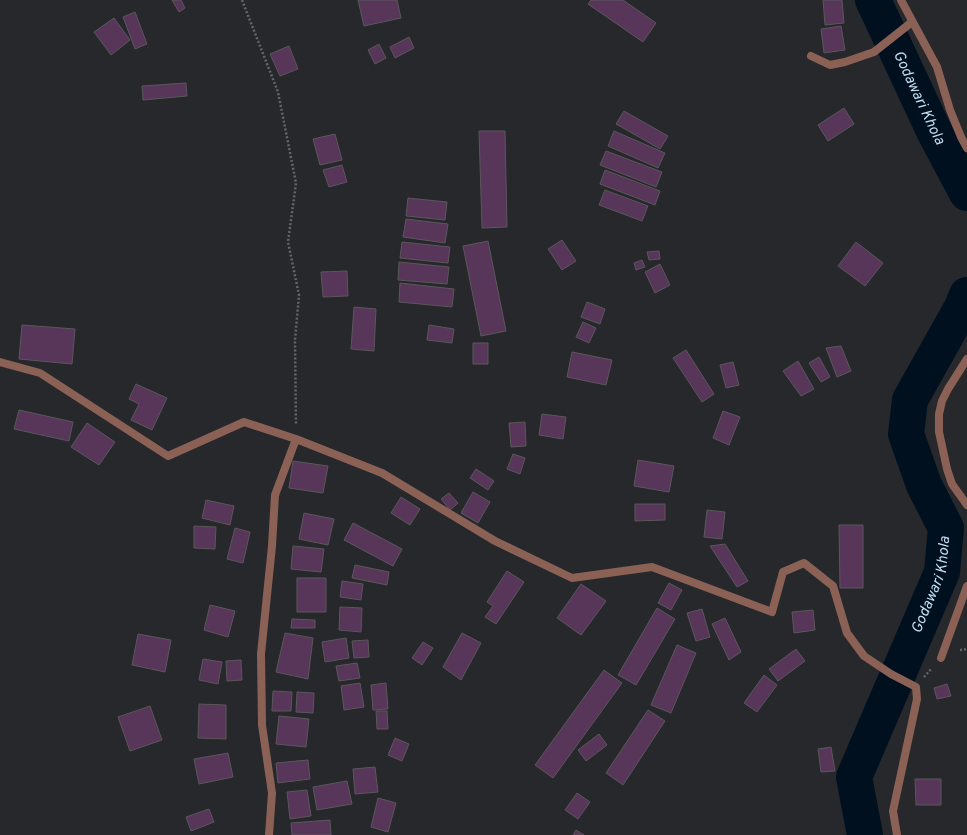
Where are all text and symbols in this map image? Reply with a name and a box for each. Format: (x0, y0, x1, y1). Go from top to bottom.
water label: Godawari Khola (889, 48, 949, 148)
water label: Godawari Khola (907, 535, 955, 636)

